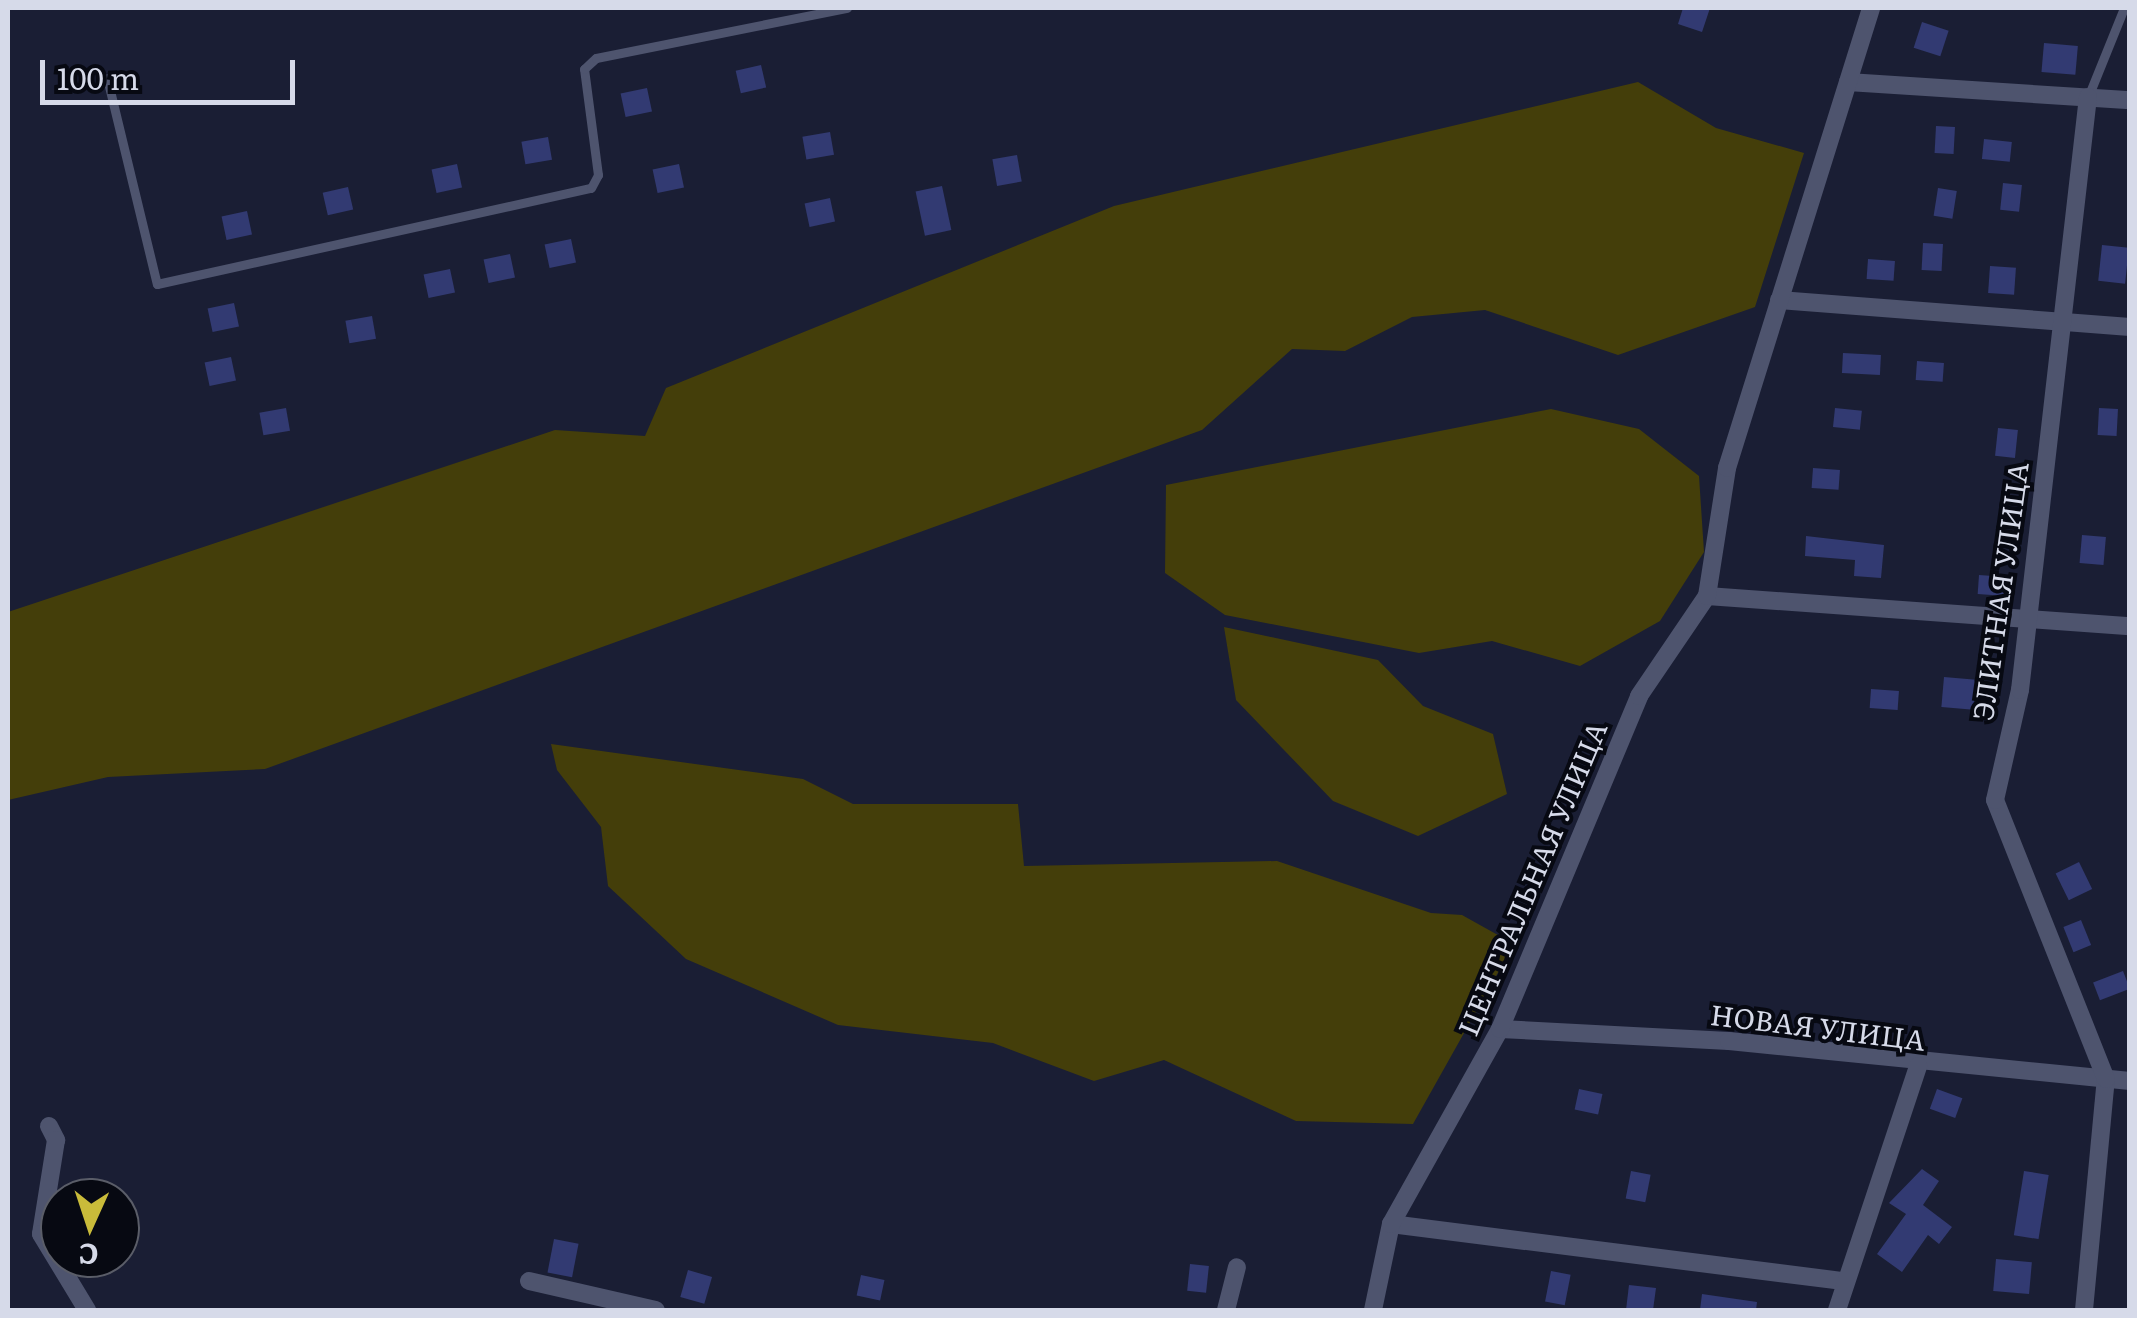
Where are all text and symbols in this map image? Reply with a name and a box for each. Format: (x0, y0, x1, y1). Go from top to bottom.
scale bar (45, 40, 300, 102)
text: 100 m (57, 55, 139, 99)
street label: ЭЛИТНАЯ УЛИЦА (1964, 460, 2034, 722)
street label: ЦЕНТРАЛЬНАЯ УЛИЦА (1450, 716, 1612, 1040)
street label: НОВАЯ УЛИЦА (1709, 996, 1927, 1056)
north arrow (40, 1178, 140, 1278)
text: С (78, 1234, 100, 1277)

